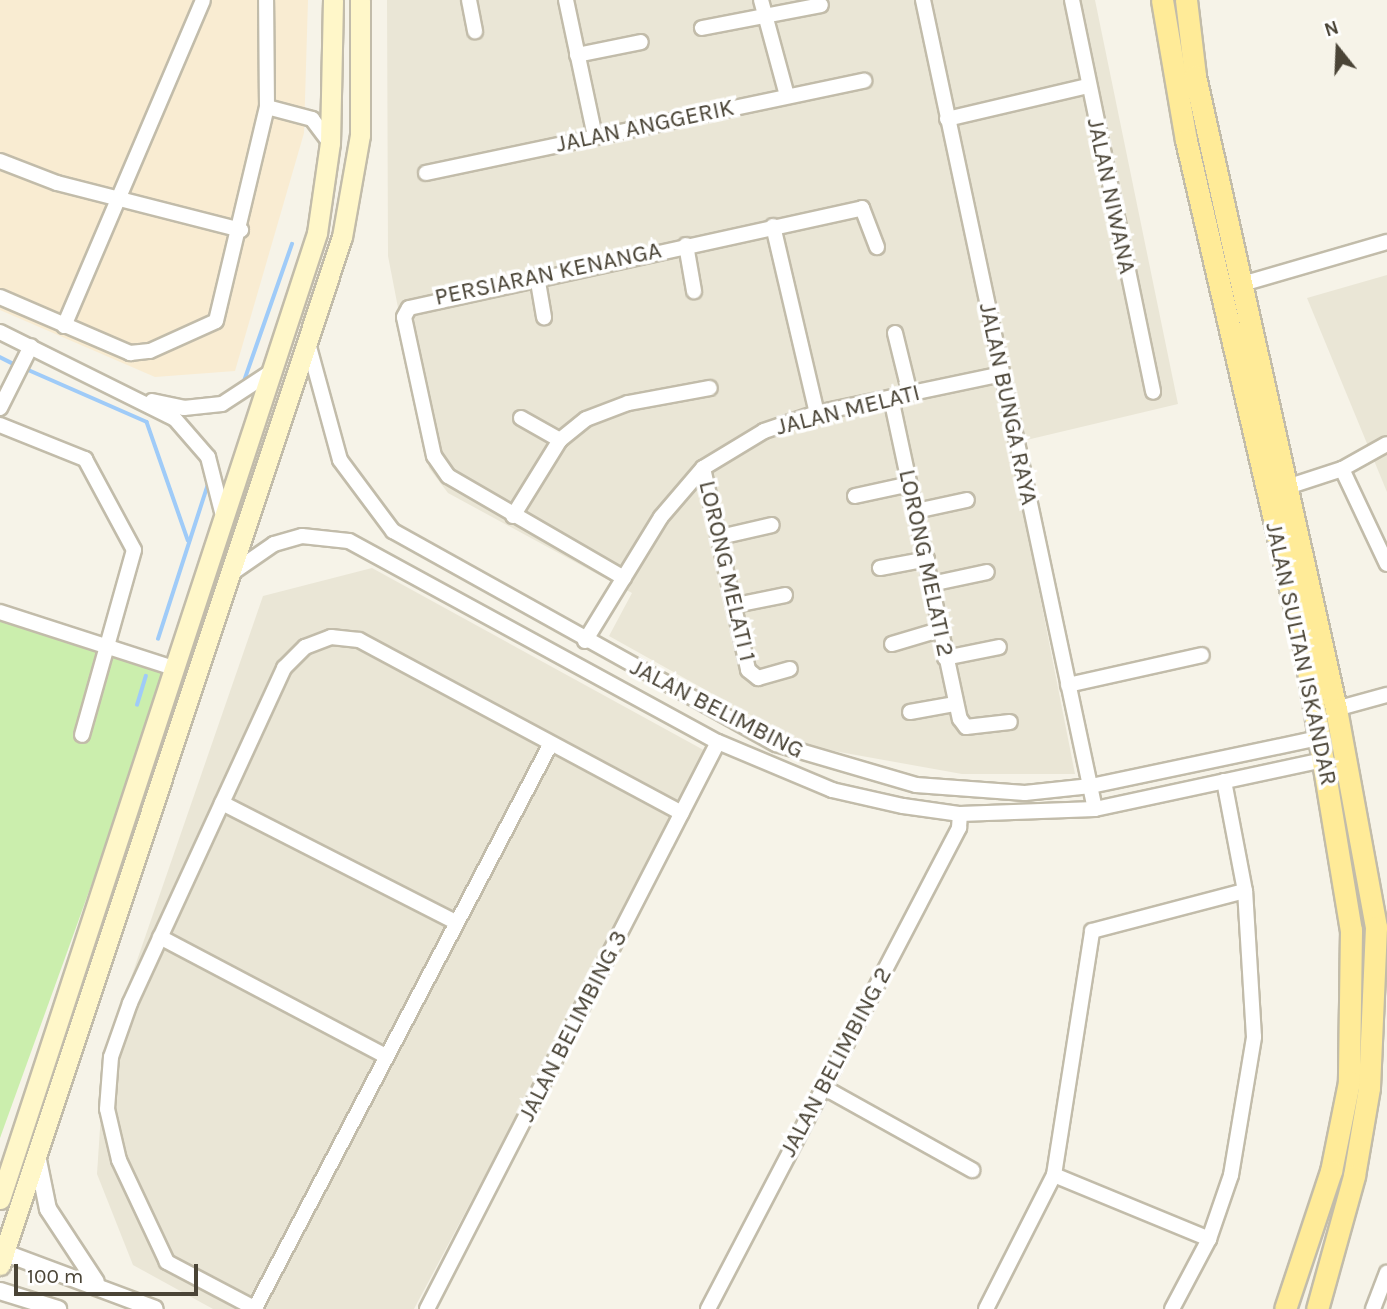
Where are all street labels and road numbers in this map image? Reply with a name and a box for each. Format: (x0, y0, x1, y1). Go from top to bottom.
street label: JALAN ANGGERIK (553, 93, 737, 159)
street label: JALAN NIWANA (1080, 116, 1142, 276)
street label: PERSIARAN KENANGA (432, 236, 664, 312)
street label: JALAN BUNGA RAYA (973, 300, 1043, 508)
street label: JALAN MELATI (773, 378, 923, 442)
street label: LORONG MELATI 2 (892, 467, 960, 659)
street label: LORONG MELATI 1 (692, 478, 762, 664)
street label: JALAN SULTAN ISKANDAR (1259, 520, 1343, 788)
street label: JALAN BELIMBING (625, 653, 809, 765)
street label: JALAN BELIMBING 3 (512, 926, 634, 1126)
street label: JALAN BELIMBING 2 (774, 962, 898, 1162)

